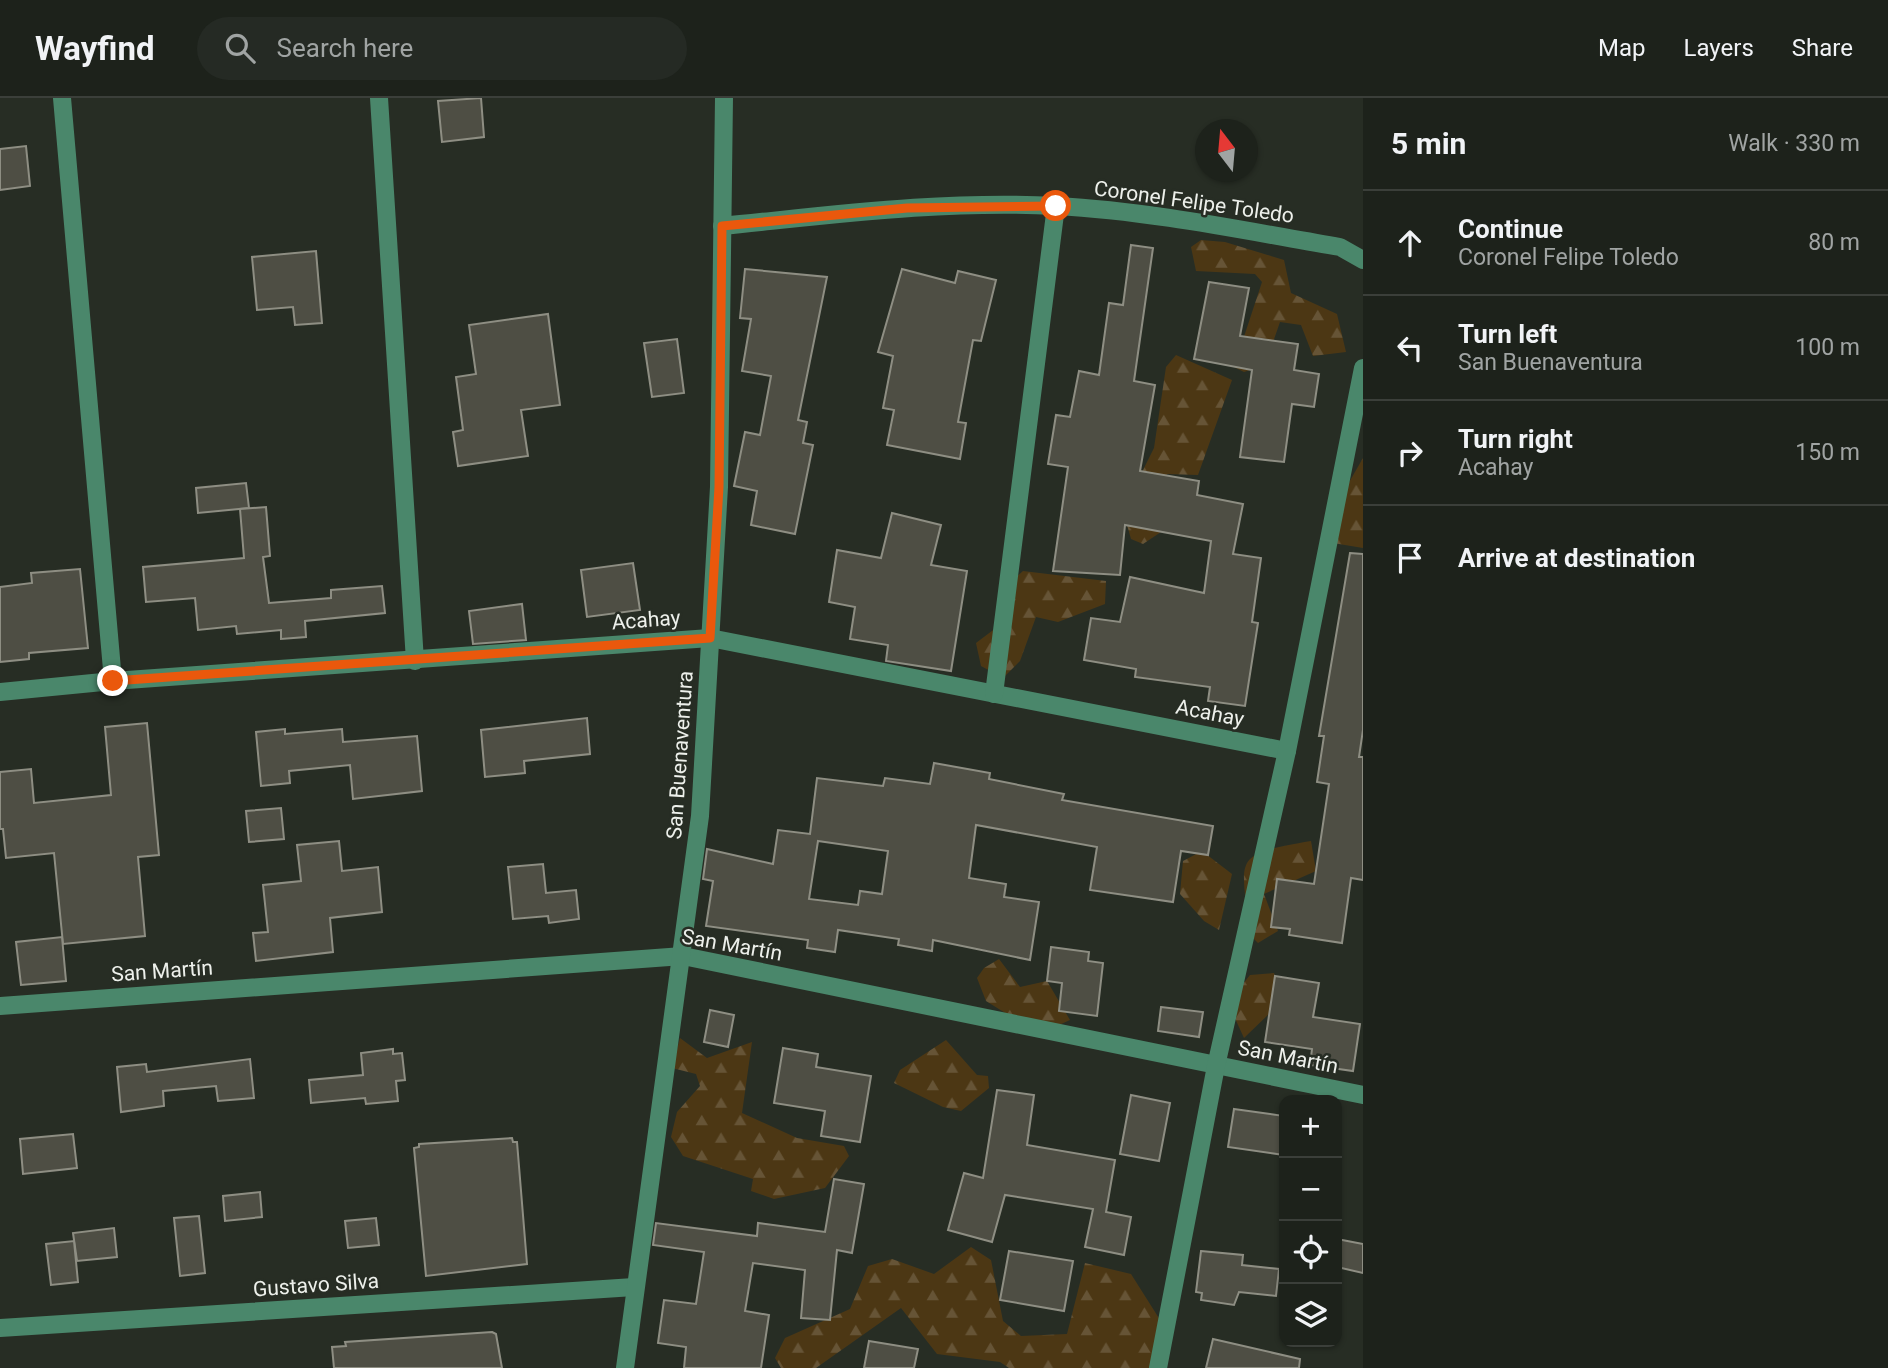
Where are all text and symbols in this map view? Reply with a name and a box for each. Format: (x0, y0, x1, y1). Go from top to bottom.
search box (197, 17, 687, 80)
text: Wayfind (35, 29, 155, 68)
icon: search (221, 29, 259, 67)
text: Search here (277, 33, 413, 63)
text: Map (1598, 34, 1646, 62)
text: Layers (1684, 34, 1754, 62)
text: Share (1792, 34, 1853, 62)
north arrow (1195, 119, 1258, 182)
text: 5 min (1391, 126, 1466, 161)
text: Walk · 330 m (1728, 130, 1860, 157)
street label: Coronel Felipe Toledo (1093, 176, 1296, 228)
route start (1040, 190, 1071, 221)
text: Continue (1458, 214, 1563, 244)
icon: ahead (1391, 224, 1429, 262)
text: 80 m (1808, 229, 1860, 256)
text: Coronel Felipe Toledo (1458, 244, 1679, 271)
text: Turn left (1458, 319, 1557, 349)
icon: left (1391, 329, 1429, 367)
text: 100 m (1795, 334, 1860, 361)
text: San Buenaventura (1458, 349, 1643, 376)
text: Turn right (1458, 424, 1573, 454)
icon: right (1391, 434, 1429, 472)
text: 150 m (1795, 439, 1860, 466)
text: Acahay (1458, 454, 1533, 481)
icon: arrive (1391, 539, 1429, 577)
text: Arrive at destination (1458, 543, 1695, 573)
street label: Acahay (611, 606, 681, 634)
route end (97, 665, 128, 696)
street label: San Buenaventura (662, 670, 698, 840)
street label: Acahay (1174, 695, 1246, 731)
street label: San Martín (680, 924, 784, 966)
street label: San Martín (110, 955, 214, 987)
street label: San Martín (1236, 1036, 1340, 1078)
map controls (1279, 1095, 1342, 1347)
button: + (1279, 1095, 1342, 1158)
button: − (1279, 1158, 1342, 1221)
button: locate (1279, 1221, 1342, 1284)
street label: Gustavo Silva (252, 1269, 380, 1301)
button: layers (1279, 1284, 1342, 1347)

